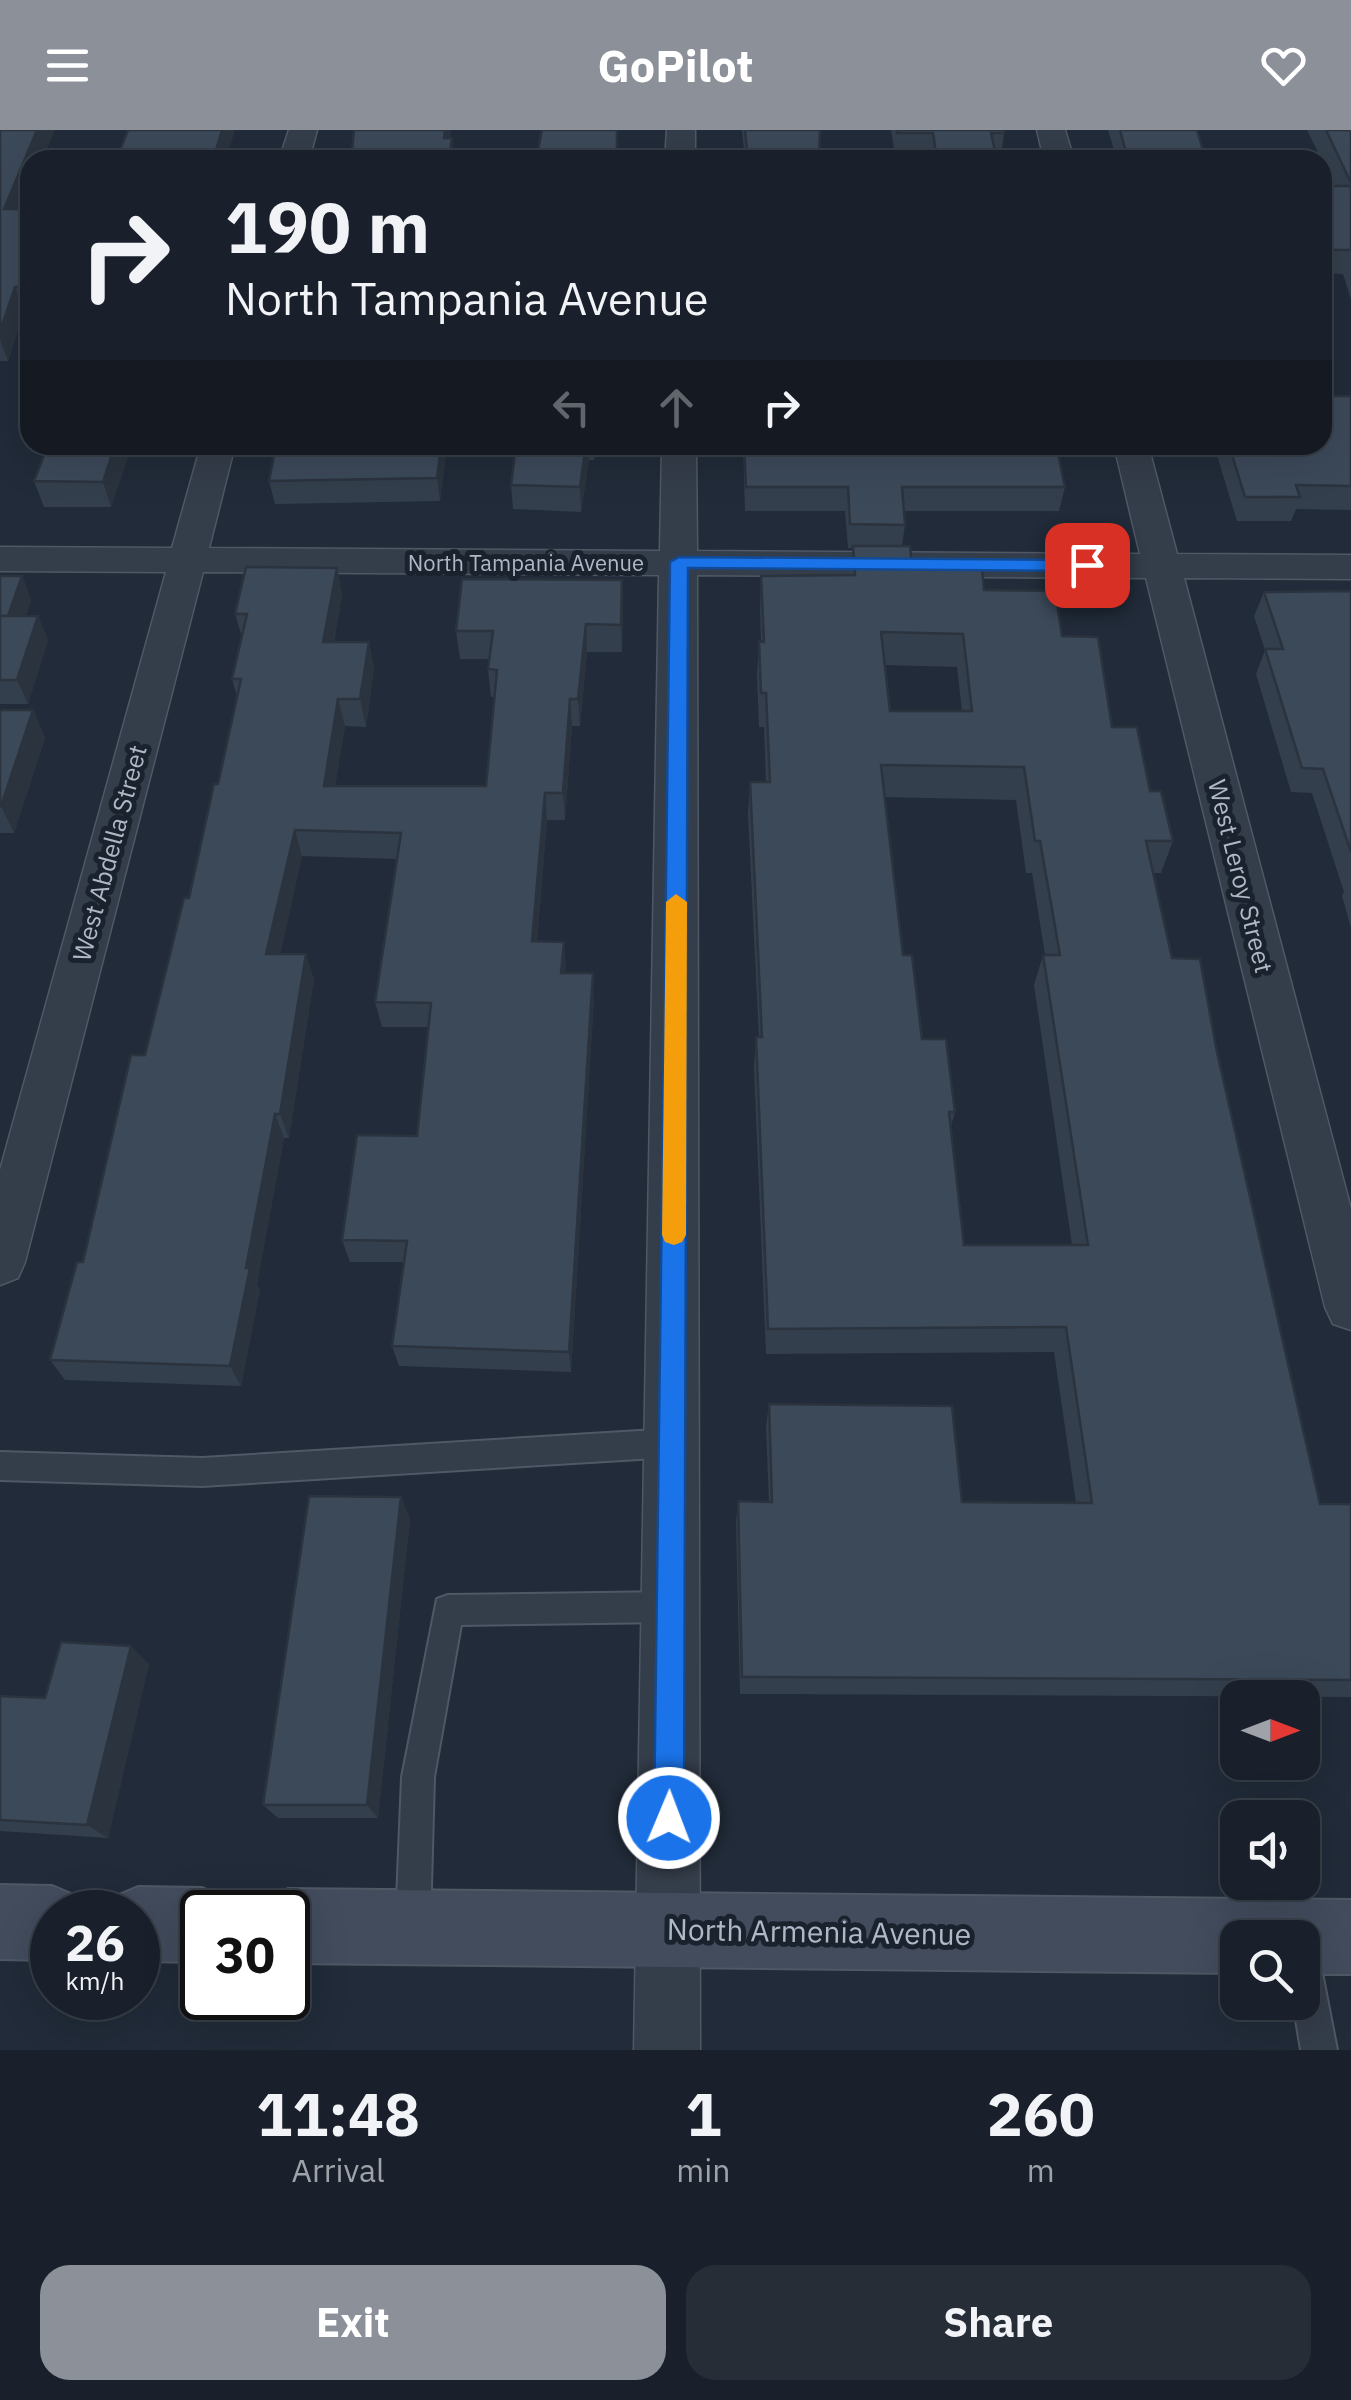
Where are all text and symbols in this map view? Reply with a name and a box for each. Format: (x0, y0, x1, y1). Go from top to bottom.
text: GoPilot (597, 36, 754, 94)
icon: menu (40, 38, 95, 93)
icon: heart (1256, 38, 1311, 93)
text: 190 m (225, 181, 430, 272)
icon: right (60, 190, 190, 320)
text: North Tampania Avenue (225, 269, 708, 327)
icon: left (544, 380, 599, 435)
icon: ahead (649, 380, 704, 435)
icon: right (754, 380, 809, 435)
pin (1045, 523, 1130, 608)
icon: arrive (1060, 538, 1115, 593)
street label: North Tampania Avenue (408, 548, 644, 577)
street label: West Abdella Street (64, 741, 154, 965)
street label: West Leroy Street (1201, 776, 1281, 976)
north arrow (1220, 1680, 1320, 1780)
map controls (1220, 1680, 1320, 2020)
position arrow (617, 1766, 721, 1870)
button: sound (1220, 1800, 1320, 1900)
speed limit sign: 30 (180, 1890, 310, 2020)
street label: North Armenia Avenue (666, 1909, 972, 1953)
text: 26 (65, 1910, 125, 1975)
button: search (1220, 1920, 1320, 2020)
text: km/h (66, 1964, 124, 1997)
text: 11:48 (256, 2074, 420, 2153)
text: 1 (685, 2074, 721, 2153)
text: 260 (987, 2074, 1095, 2153)
text: Arrival (292, 2149, 385, 2191)
text: min (676, 2149, 730, 2191)
text: m (1027, 2149, 1055, 2191)
button: Exit (40, 2265, 666, 2380)
button: Share (686, 2265, 1311, 2380)

